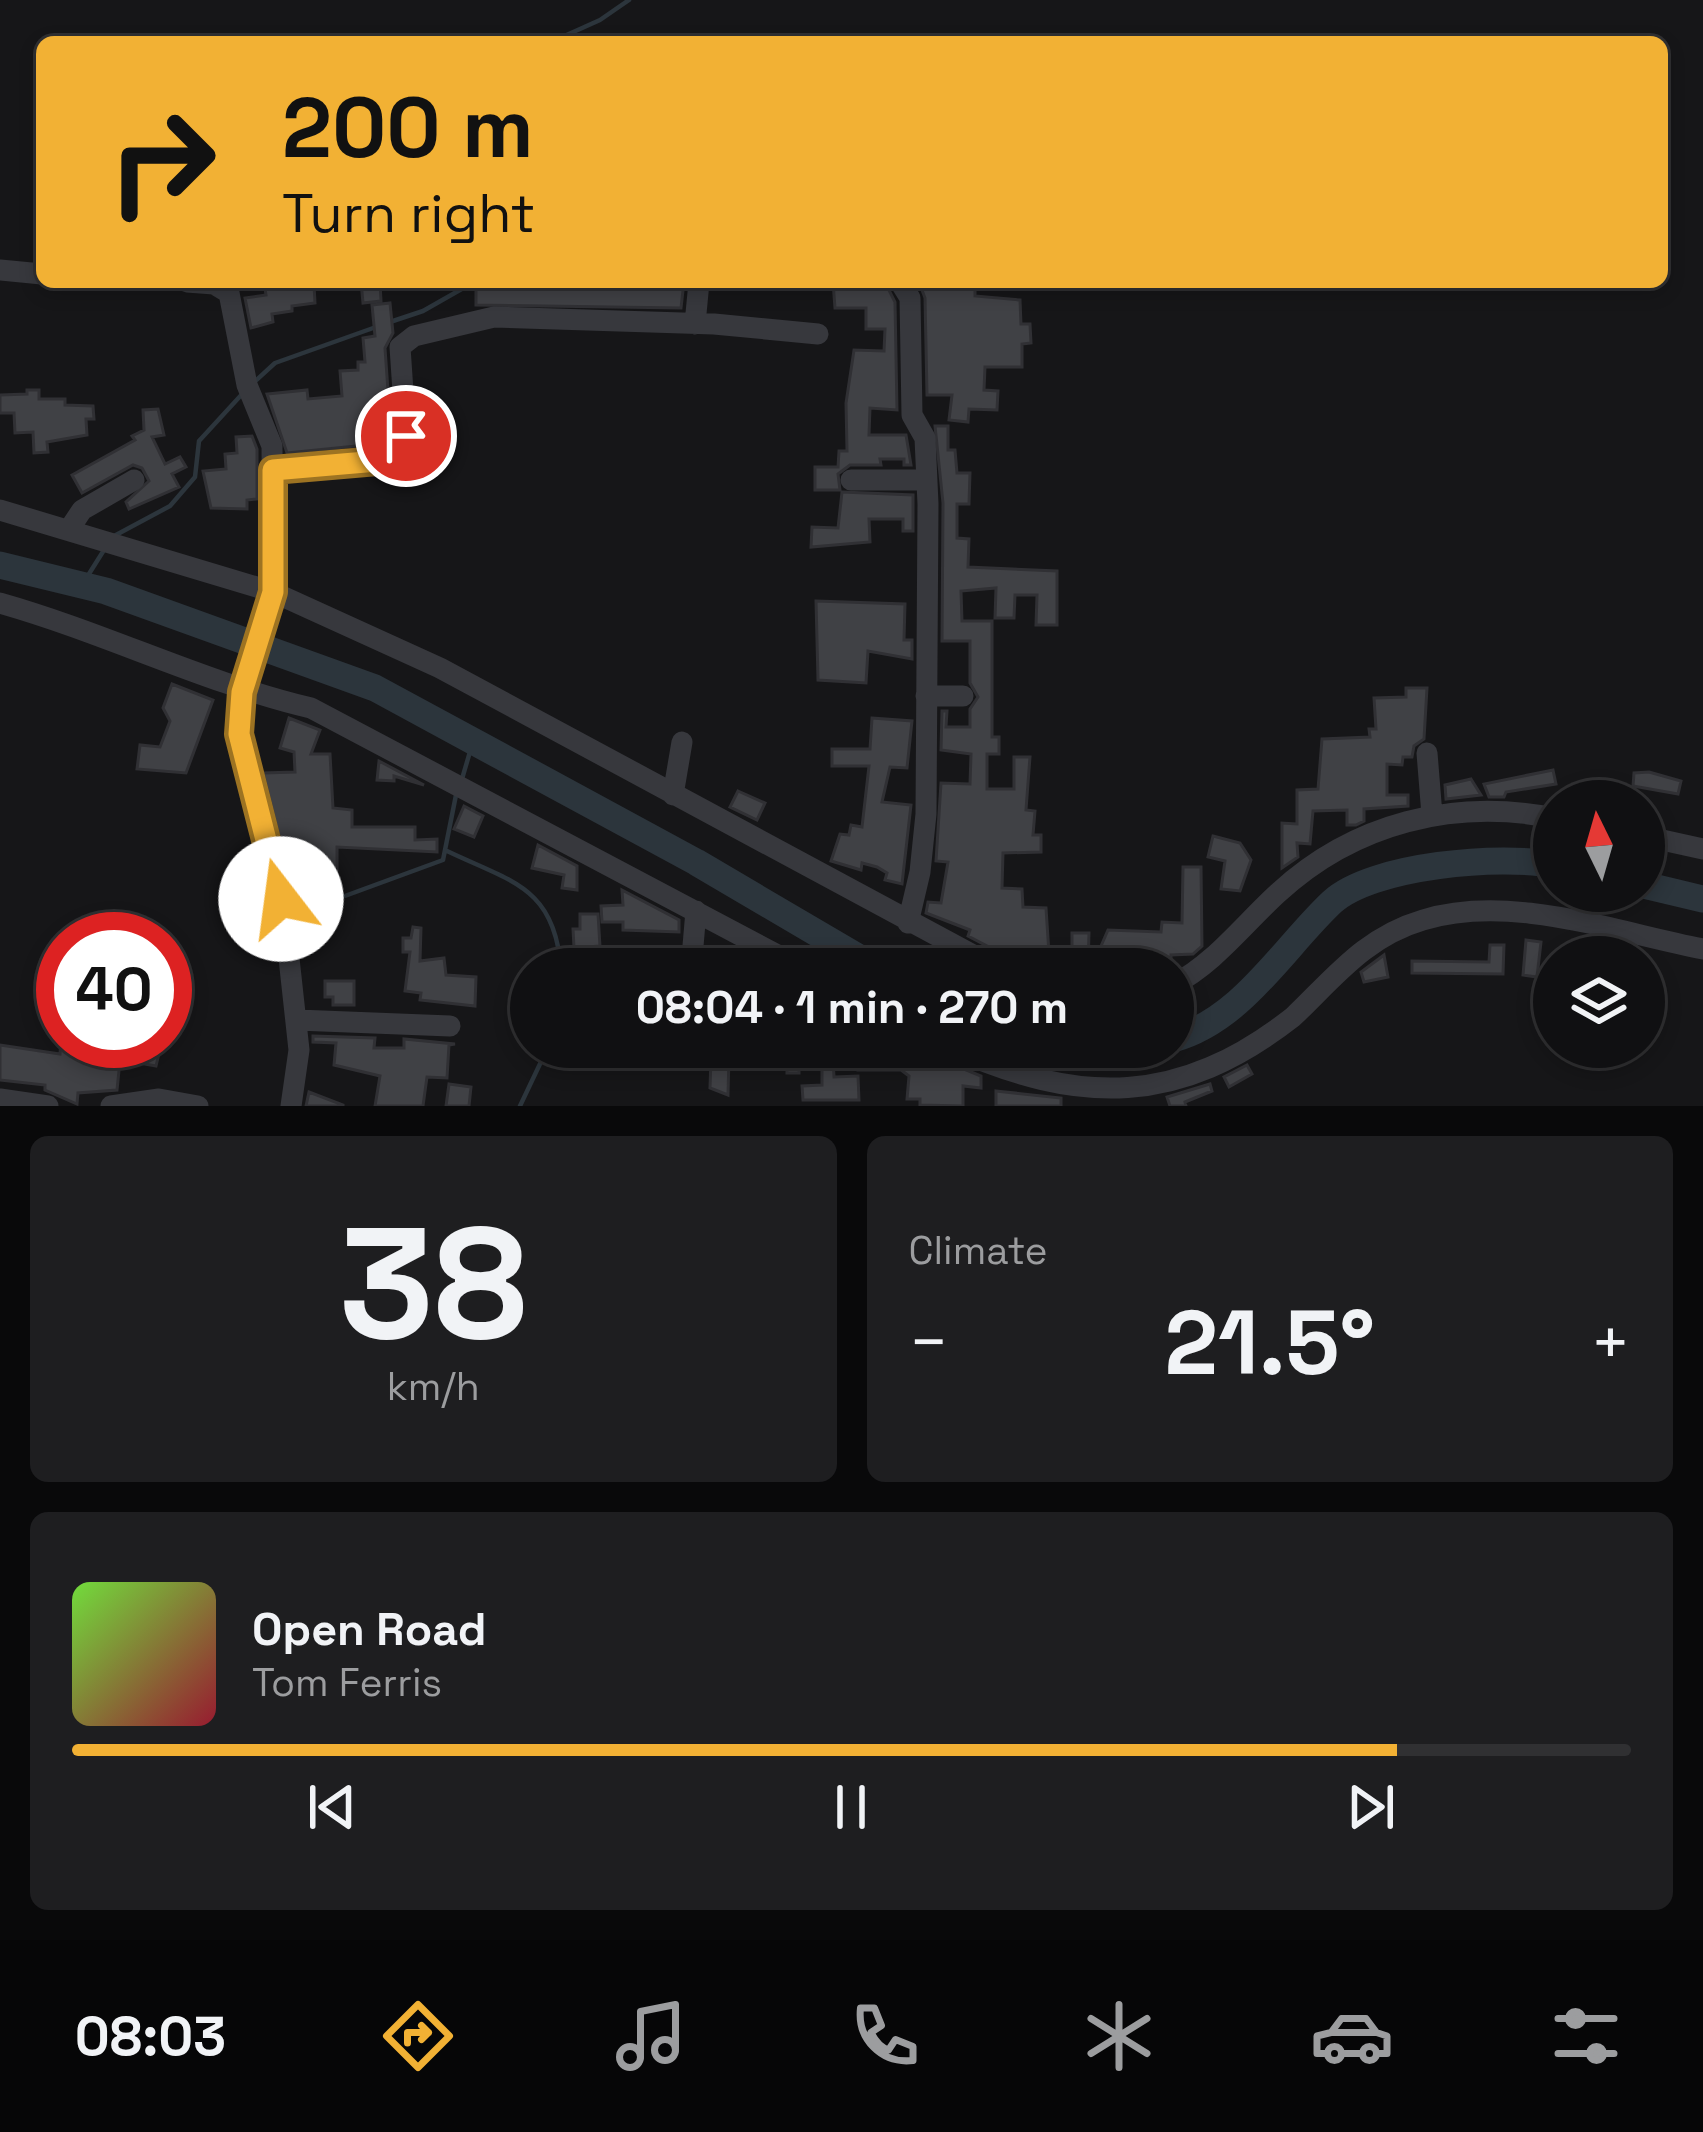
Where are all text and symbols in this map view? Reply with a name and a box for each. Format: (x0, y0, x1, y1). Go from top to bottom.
text: 200 m (282, 74, 534, 182)
icon: right (84, 84, 240, 240)
text: Turn right (282, 179, 535, 248)
pin (355, 385, 457, 487)
icon: arrive (373, 403, 439, 469)
north arrow (1533, 780, 1665, 912)
map controls (1533, 780, 1665, 1068)
position arrow (218, 836, 344, 962)
speed limit sign: 40 (36, 912, 192, 1068)
button: layers (1533, 936, 1665, 1068)
text: 08:04 · 1 min · 270 m (636, 979, 1068, 1036)
text: 38 (339, 1184, 527, 1384)
text: Climate (909, 1226, 1048, 1275)
text: 21.5° (1165, 1285, 1375, 1400)
text: − (909, 1300, 949, 1384)
text: + (1590, 1300, 1631, 1384)
text: km/h (387, 1362, 480, 1411)
text: Open Road (252, 1601, 487, 1658)
text: Tom Ferris (252, 1658, 442, 1707)
icon: previous (299, 1774, 365, 1840)
icon: pause (818, 1774, 884, 1840)
icon: next (1338, 1774, 1404, 1840)
icon: directions (376, 1994, 460, 2078)
icon: music (609, 1994, 693, 2078)
icon: phone (843, 1994, 927, 2078)
icon: climate (1077, 1994, 1161, 2078)
icon: car (1310, 1994, 1394, 2078)
icon: filters (1544, 1994, 1628, 2078)
text: 08:03 (75, 2002, 226, 2071)

